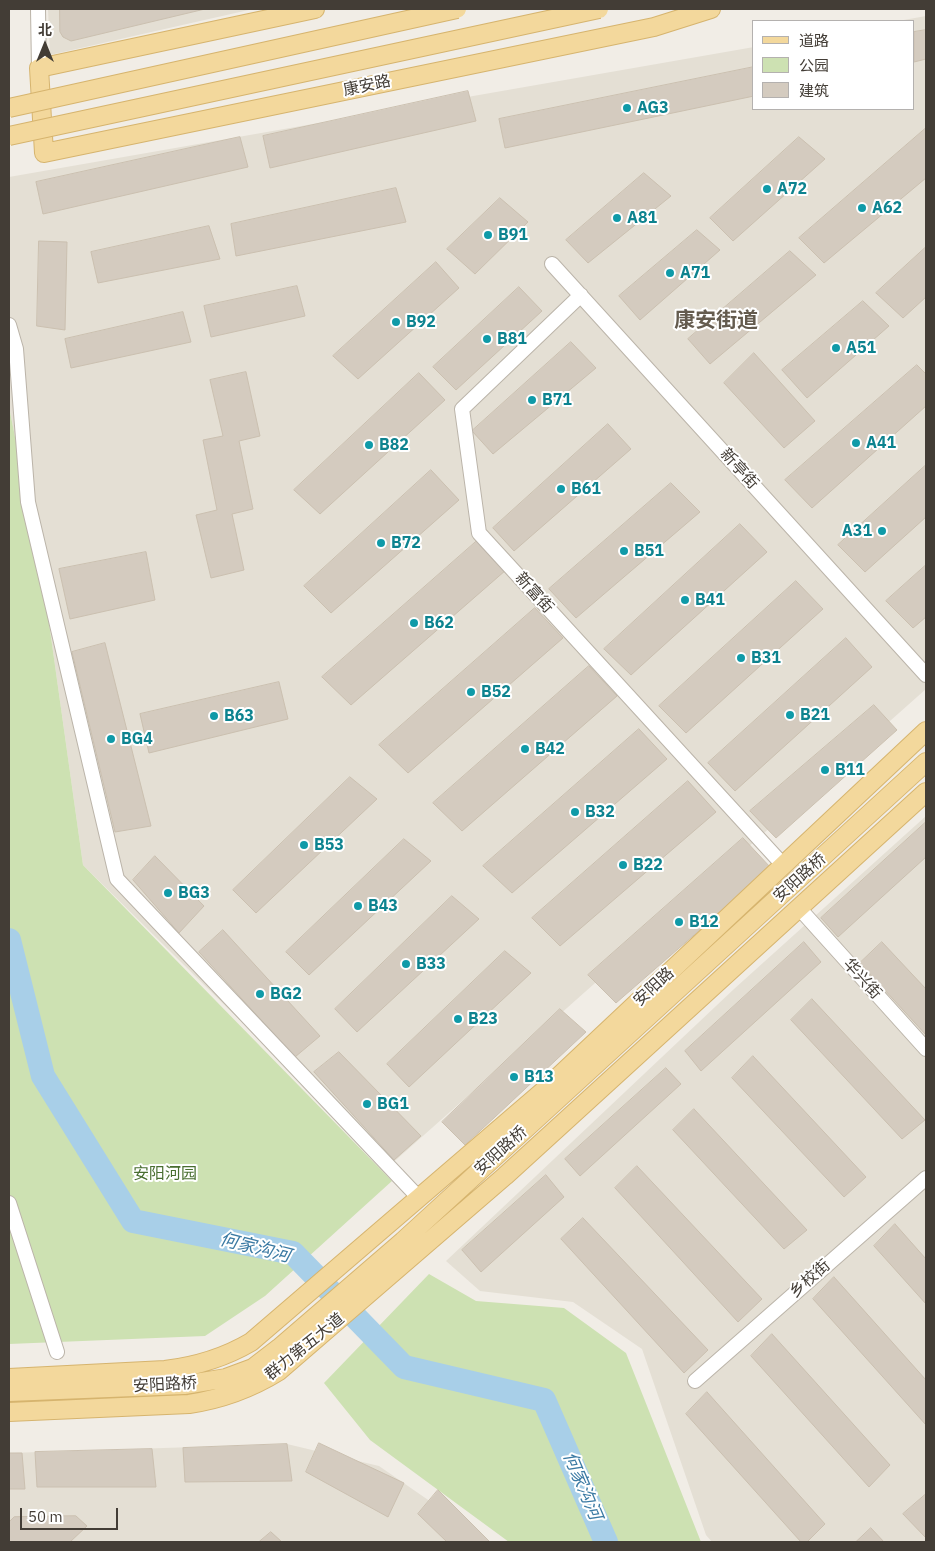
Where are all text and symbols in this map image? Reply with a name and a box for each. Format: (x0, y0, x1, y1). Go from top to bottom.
north arrow (20, 20, 70, 70)
legend (752, 20, 915, 110)
text: 北 (38, 21, 52, 39)
text: 道路 (799, 31, 829, 50)
text: 公园 (799, 56, 829, 75)
street label: 康安路 (342, 72, 392, 100)
text: 建筑 (799, 81, 829, 100)
place label: AG3 (637, 98, 669, 118)
marker: AG3 (621, 102, 633, 114)
place label: A72 (777, 179, 807, 199)
marker: A72 (761, 183, 773, 195)
place label: A62 (872, 198, 902, 218)
marker: A62 (856, 202, 868, 214)
place label: A81 (627, 208, 657, 228)
marker: A81 (611, 212, 623, 224)
place label: B91 (498, 225, 528, 245)
marker: B91 (482, 229, 494, 241)
place label: A71 (680, 263, 710, 283)
marker: A71 (664, 267, 676, 279)
district label: 康安街道 (674, 308, 758, 334)
place label: B92 (406, 312, 436, 332)
marker: B92 (390, 316, 402, 328)
place label: B81 (497, 329, 527, 349)
marker: B81 (481, 333, 493, 345)
place label: A51 (846, 338, 876, 358)
marker: A51 (830, 342, 842, 354)
place label: B71 (542, 390, 572, 410)
marker: B71 (526, 394, 538, 406)
place label: A41 (866, 433, 896, 453)
place label: B82 (379, 435, 409, 455)
marker: A41 (850, 437, 862, 449)
marker: B82 (363, 439, 375, 451)
street label: 新亭街 (716, 445, 762, 493)
place label: B61 (571, 479, 601, 499)
marker: B61 (555, 483, 567, 495)
place label: A31 (842, 521, 872, 541)
marker: A31 (876, 525, 888, 537)
place label: B72 (391, 533, 421, 553)
marker: B72 (375, 537, 387, 549)
place label: B51 (634, 541, 664, 561)
marker: B51 (618, 545, 630, 557)
street label: 新富街 (511, 569, 557, 617)
place label: B41 (695, 590, 725, 610)
marker: B41 (679, 594, 691, 606)
place label: B62 (424, 613, 454, 633)
marker: B62 (408, 617, 420, 629)
place label: B31 (751, 648, 781, 668)
marker: B31 (735, 652, 747, 664)
place label: B52 (481, 682, 511, 702)
marker: B52 (465, 686, 477, 698)
place label: B21 (800, 705, 830, 725)
place label: B63 (224, 706, 254, 726)
marker: B21 (784, 709, 796, 721)
marker: B63 (208, 710, 220, 722)
place label: BG4 (121, 729, 153, 749)
marker: BG4 (105, 733, 117, 745)
place label: B42 (535, 739, 565, 759)
marker: B42 (519, 743, 531, 755)
place label: B11 (835, 760, 865, 780)
marker: B11 (819, 764, 831, 776)
place label: B32 (585, 802, 615, 822)
marker: B32 (569, 806, 581, 818)
place label: B53 (314, 835, 344, 855)
marker: B53 (298, 839, 310, 851)
street label: 安阳路桥 (770, 849, 830, 907)
place label: B22 (633, 855, 663, 875)
marker: B22 (617, 859, 629, 871)
place label: BG3 (178, 883, 210, 903)
marker: BG3 (162, 887, 174, 899)
place label: B43 (368, 896, 398, 916)
marker: B43 (352, 900, 364, 912)
place label: B12 (689, 912, 719, 932)
marker: B12 (673, 916, 685, 928)
place label: B33 (416, 954, 446, 974)
street label: 华兴街 (839, 955, 885, 1003)
marker: B33 (400, 958, 412, 970)
street label: 安阳路 (630, 964, 678, 1010)
place label: BG2 (270, 984, 302, 1004)
marker: BG2 (254, 988, 266, 1000)
place label: B23 (468, 1009, 498, 1029)
marker: B23 (452, 1013, 464, 1025)
place label: B13 (524, 1067, 554, 1087)
marker: B13 (508, 1071, 520, 1083)
place label: BG1 (377, 1094, 409, 1114)
marker: BG1 (361, 1098, 373, 1110)
street label: 安阳路桥 (471, 1122, 531, 1180)
park label: 安阳河园 (133, 1164, 197, 1184)
water label: 何家沟河 (217, 1229, 293, 1267)
street label: 乡校街 (786, 1256, 834, 1302)
street label: 群力第五大道 (262, 1309, 348, 1385)
street label: 安阳路桥 (133, 1374, 197, 1396)
water label: 何家沟河 (558, 1449, 606, 1523)
scale bar (22, 1498, 120, 1530)
text: 50 m (28, 1507, 63, 1526)

